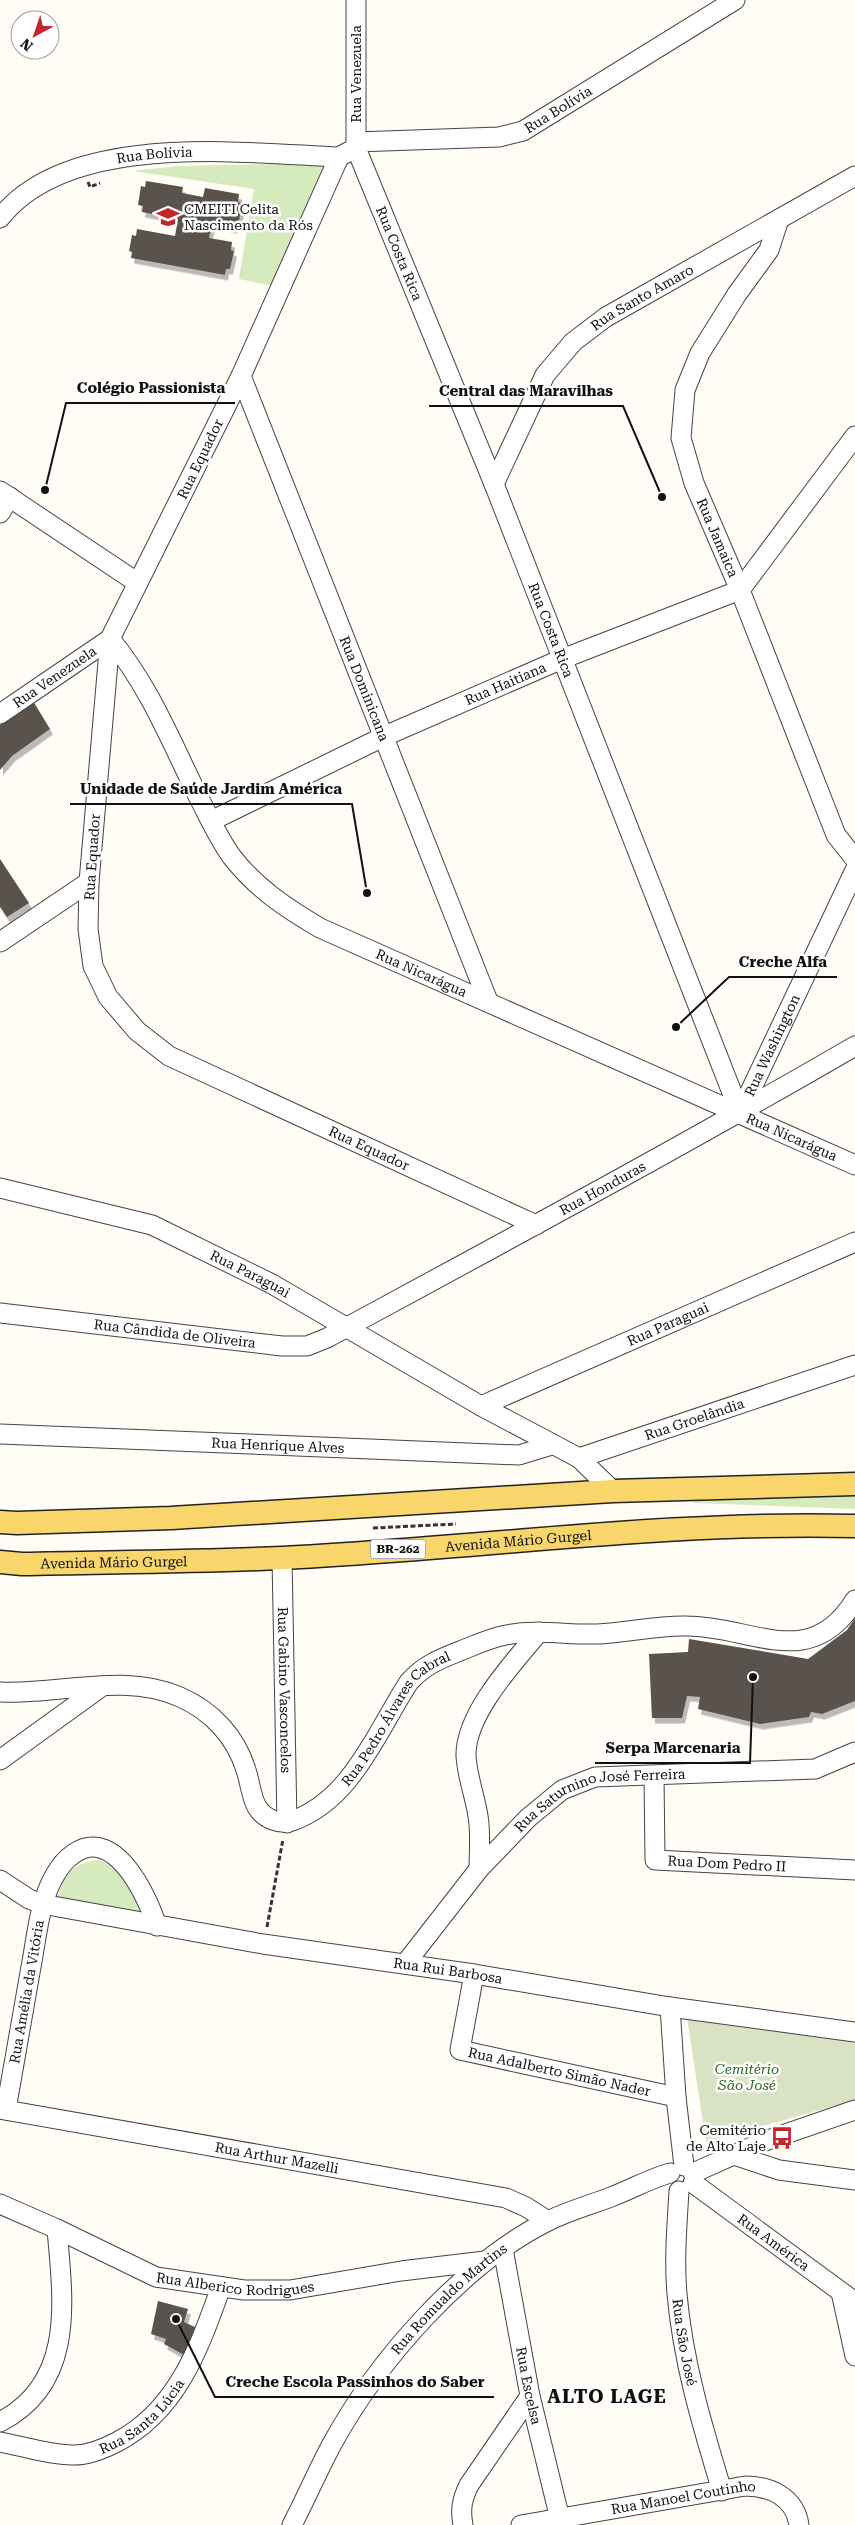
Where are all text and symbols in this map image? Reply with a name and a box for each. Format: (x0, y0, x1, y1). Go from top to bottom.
north arrow (10, 10, 60, 60)
street label: Rua Venezuela (348, 25, 364, 123)
text: N (17, 35, 36, 55)
street label: Rua Bolívia (521, 82, 595, 136)
street label: Rua Bolívia (115, 144, 193, 166)
place label: CMEITI Celita Nascimento da Rós (184, 201, 313, 233)
school or university icon: CMEITI Celita Nascimento da Rós (155, 204, 181, 230)
street label: Rua Costa Rica (373, 204, 426, 303)
street label: Rua Santo Amaro (587, 261, 696, 334)
callout: Colégio Passionista (66, 373, 235, 403)
callout: Central das Maravilhas (429, 376, 623, 406)
text: Colégio Passionista (77, 379, 225, 397)
text: Central das Maravilhas (439, 382, 613, 400)
street label: Rua Equador (174, 416, 226, 502)
street label: Rua Jamaica (693, 496, 742, 580)
street label: Rua Costa Rica (525, 580, 577, 680)
street label: Rua Dominicana (337, 634, 393, 744)
street label: Rua Venezuela (10, 643, 100, 711)
street label: Rua Haitiana (462, 659, 549, 708)
callout: Unidade de Saúde Jardim América (70, 774, 352, 804)
text: Unidade de Saúde Jardim América (80, 780, 342, 798)
street label: Rua Equador (81, 813, 103, 901)
street label: Rua Nicarágua (373, 946, 470, 1000)
callout: Creche Alfa (729, 947, 837, 977)
text: Creche Alfa (739, 953, 827, 971)
street label: Rua Washington (741, 992, 803, 1099)
street label: Rua Nicarágua (744, 1110, 840, 1164)
street label: Rua Equador (326, 1123, 412, 1174)
street label: Rua Honduras (556, 1158, 649, 1218)
street label: Rua Paraguai (208, 1247, 293, 1301)
street label: Rua Paraguai (625, 1299, 712, 1349)
street label: Rua Cândida de Oliveira (93, 1316, 257, 1351)
street label: Rua Groelândia (642, 1395, 747, 1443)
street label: Rua Henrique Alves (211, 1435, 345, 1456)
street label: Avenida Mário Gurgel (444, 1527, 593, 1555)
road number: BR-262 (370, 1540, 426, 1558)
street label: Avenida Mário Gurgel (40, 1553, 188, 1572)
street label: Rua Gabino Vasconcelos (275, 1607, 294, 1774)
street label: Rua Pedro Álvares Cabral (338, 1648, 453, 1789)
callout: Serpa Marcenaria (595, 1733, 750, 1763)
text: Serpa Marcenaria (606, 1739, 741, 1757)
street label: Rua Saturnino José Ferreira (511, 1766, 686, 1835)
street label: Rua Dom Pedro II (667, 1853, 787, 1875)
street label: Rua Amélia da Vitória (6, 1918, 47, 2065)
street label: Rua Rui Barbosa (392, 1955, 504, 1987)
street label: Rua Adalberto Simão Nader (467, 2044, 652, 2099)
park label: Cemitério São José (715, 2061, 779, 2093)
place label: Cemitério de Alto Laje (686, 2122, 766, 2154)
bus stop icon: Cemitério de Alto Laje (769, 2125, 795, 2151)
street label: Rua Arthur Mazelli (214, 2139, 340, 2177)
street label: Rua América (734, 2211, 813, 2274)
street label: Rua Romualdo Martins (388, 2240, 510, 2358)
street label: Rua Alberico Rodrigues (155, 2269, 316, 2298)
street label: Rua São José (669, 2298, 700, 2388)
street label: Rua Escelsa (513, 2345, 545, 2426)
callout: Creche Escola Passinhos do Saber (215, 2367, 494, 2397)
text: Creche Escola Passinhos do Saber (225, 2373, 485, 2391)
street label: Rua Santa Lúcia (97, 2376, 188, 2457)
district label: ALTO LAGE (547, 2385, 667, 2408)
street label: Rua Manoel Coutinho (610, 2478, 757, 2517)

